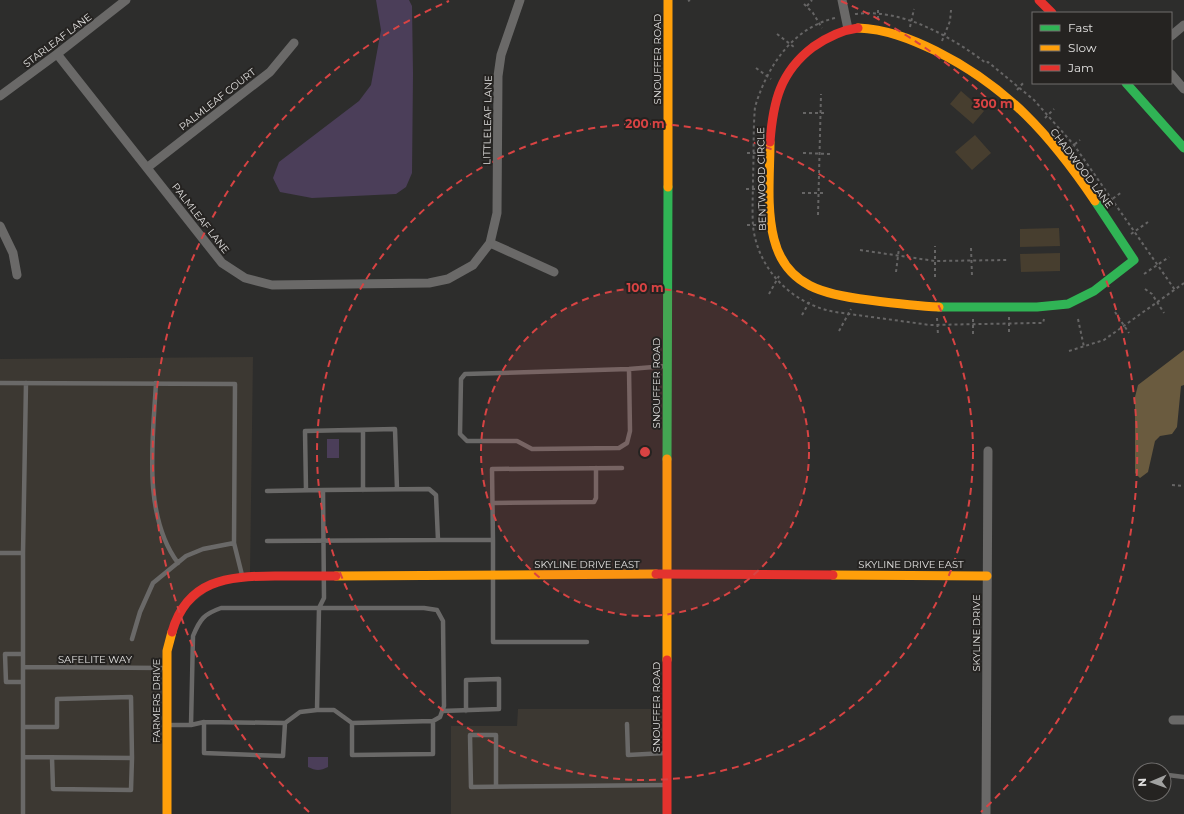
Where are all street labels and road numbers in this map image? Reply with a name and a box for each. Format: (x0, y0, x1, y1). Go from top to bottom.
street label: STARLEAF LANE (20, 10, 94, 70)
street label: SNOUFFER ROAD (651, 14, 664, 104)
street label: PALMLEAF COURT (176, 65, 259, 133)
street label: LITTLELEAF LANE (480, 75, 495, 165)
street label: CHADWOOD LANE (1047, 126, 1116, 211)
street label: BENTWOOD CIRCLE (754, 127, 769, 231)
street label: PALMLEAF LANE (169, 180, 232, 256)
street label: SNOUFFER ROAD (650, 338, 663, 428)
street label: SKYLINE DRIVE EAST (534, 558, 640, 571)
street label: SKYLINE DRIVE EAST (858, 558, 964, 571)
street label: SKYLINE DRIVE (970, 594, 983, 672)
street label: SAFELITE WAY (58, 653, 133, 666)
street label: FARMERS DRIVE (150, 658, 163, 743)
street label: SNOUFFER ROAD (650, 662, 663, 752)

